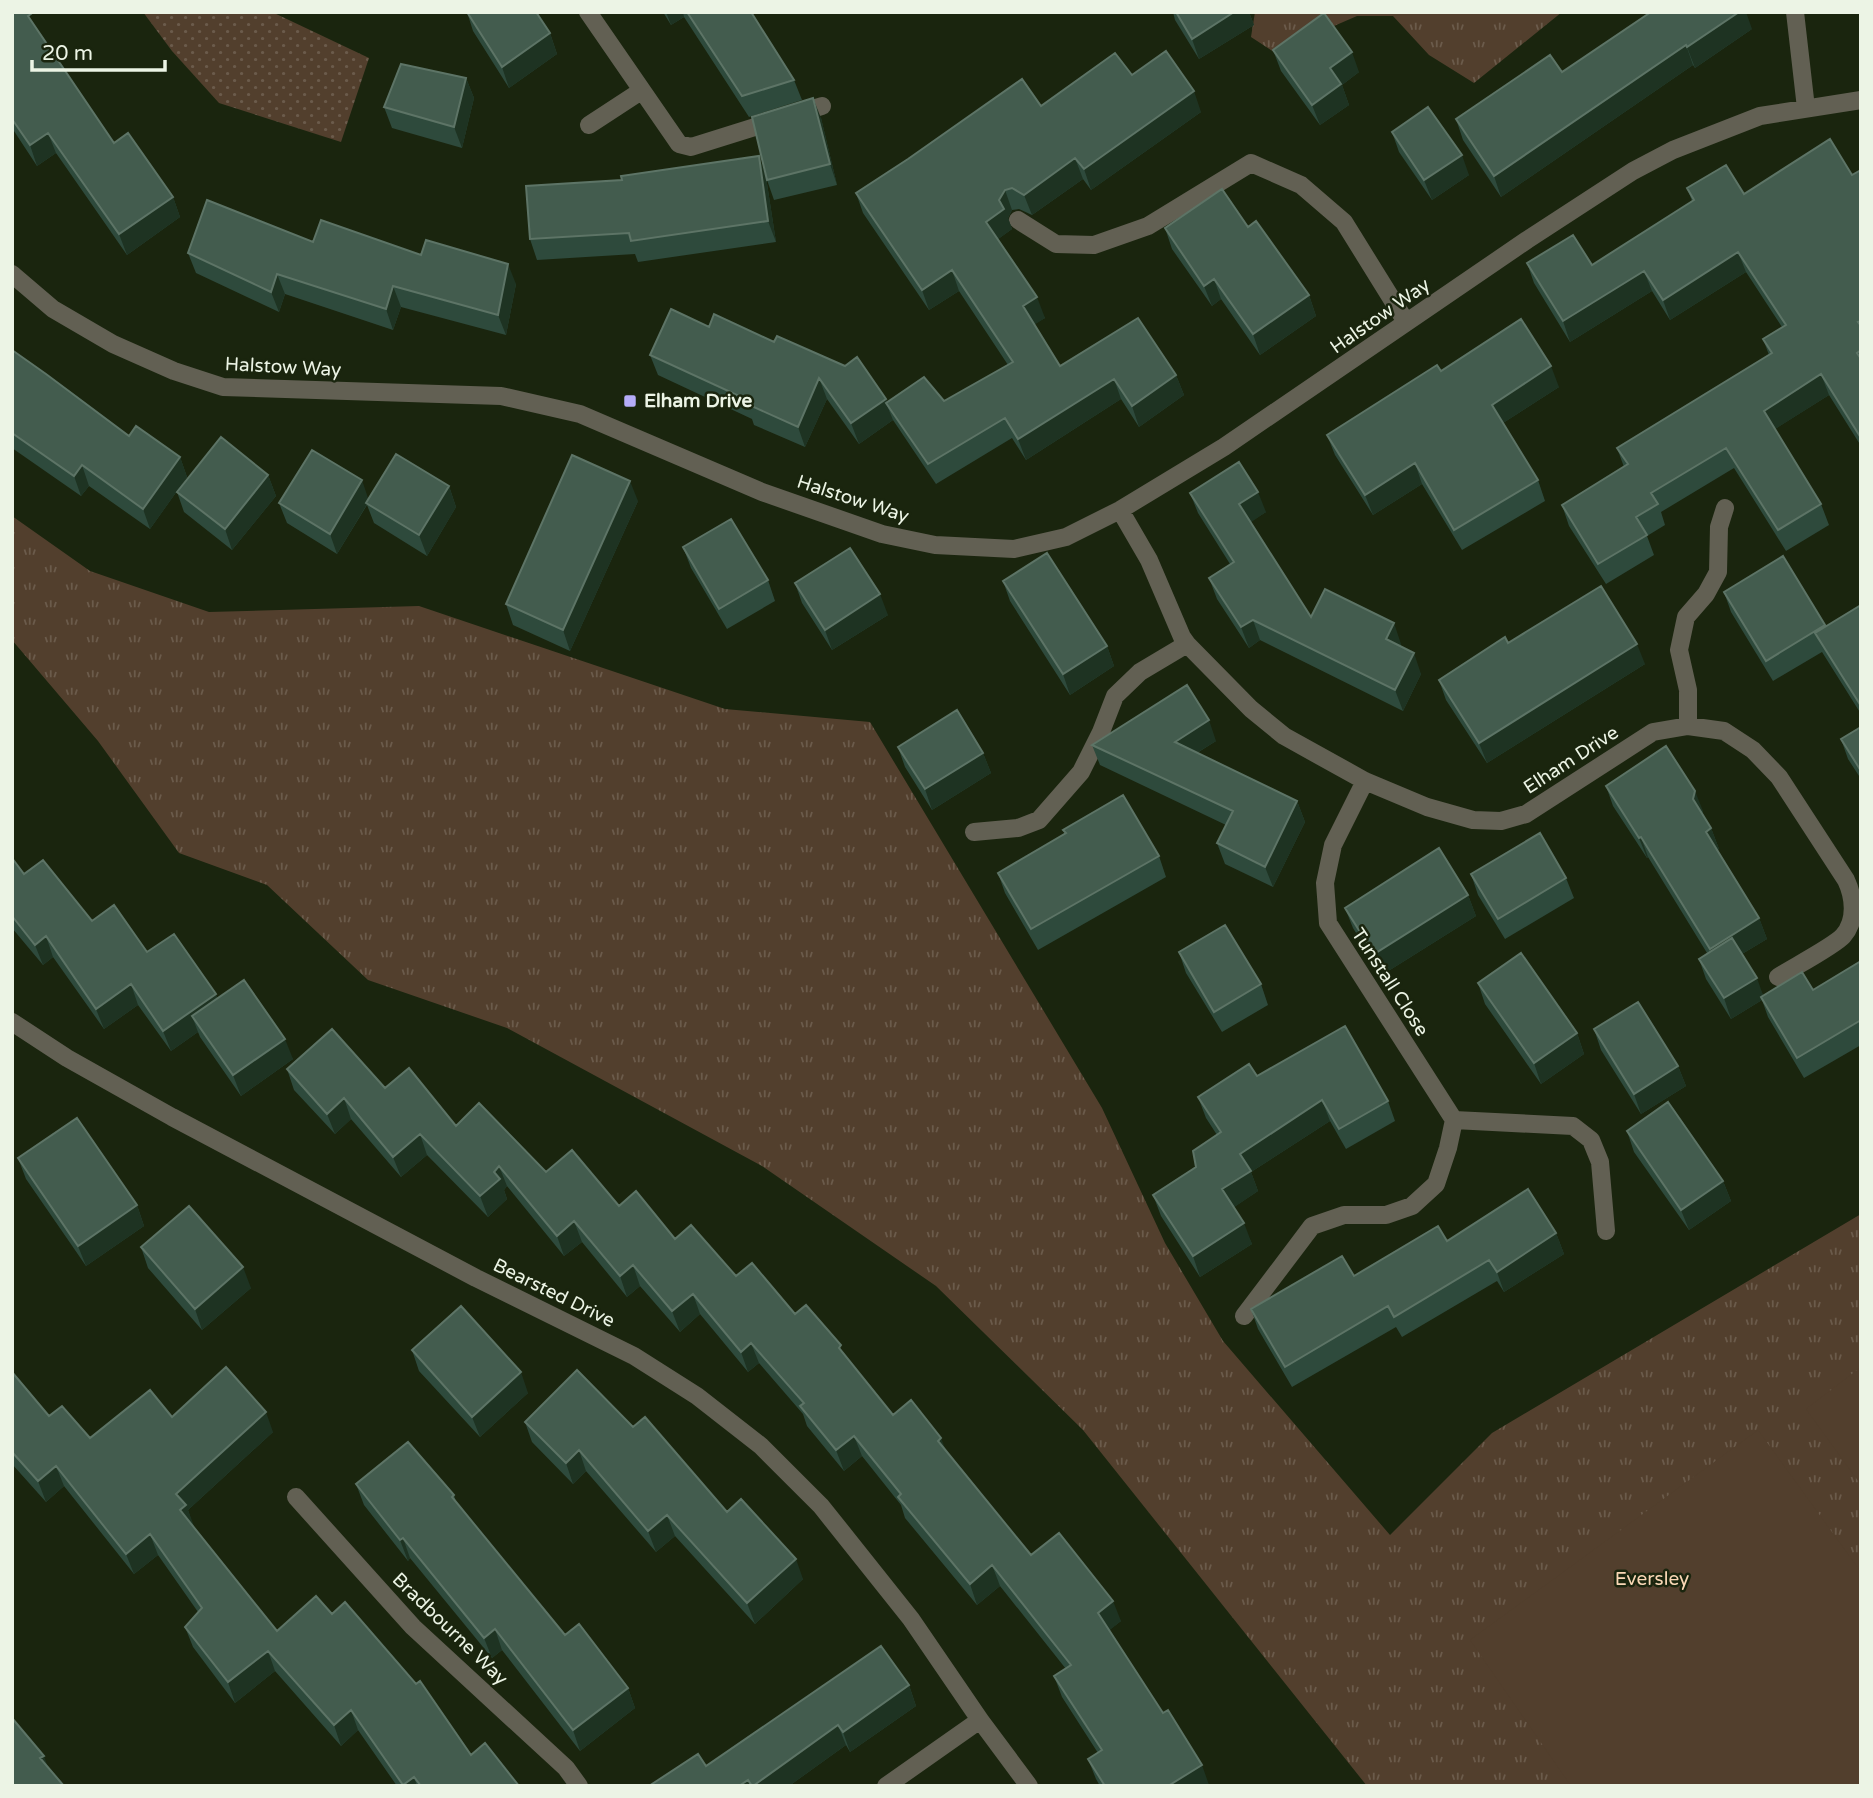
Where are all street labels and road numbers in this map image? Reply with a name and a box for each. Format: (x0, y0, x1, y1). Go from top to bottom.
street label: Halstow Way (1326, 274, 1434, 358)
street label: Halstow Way (224, 353, 342, 381)
street label: Halstow Way (794, 471, 912, 527)
street label: Elham Drive (1520, 721, 1622, 799)
street label: Tunstall Close (1347, 924, 1433, 1040)
street label: Bearsted Drive (490, 1254, 618, 1332)
street label: Bradbourne Way (388, 1568, 512, 1690)

